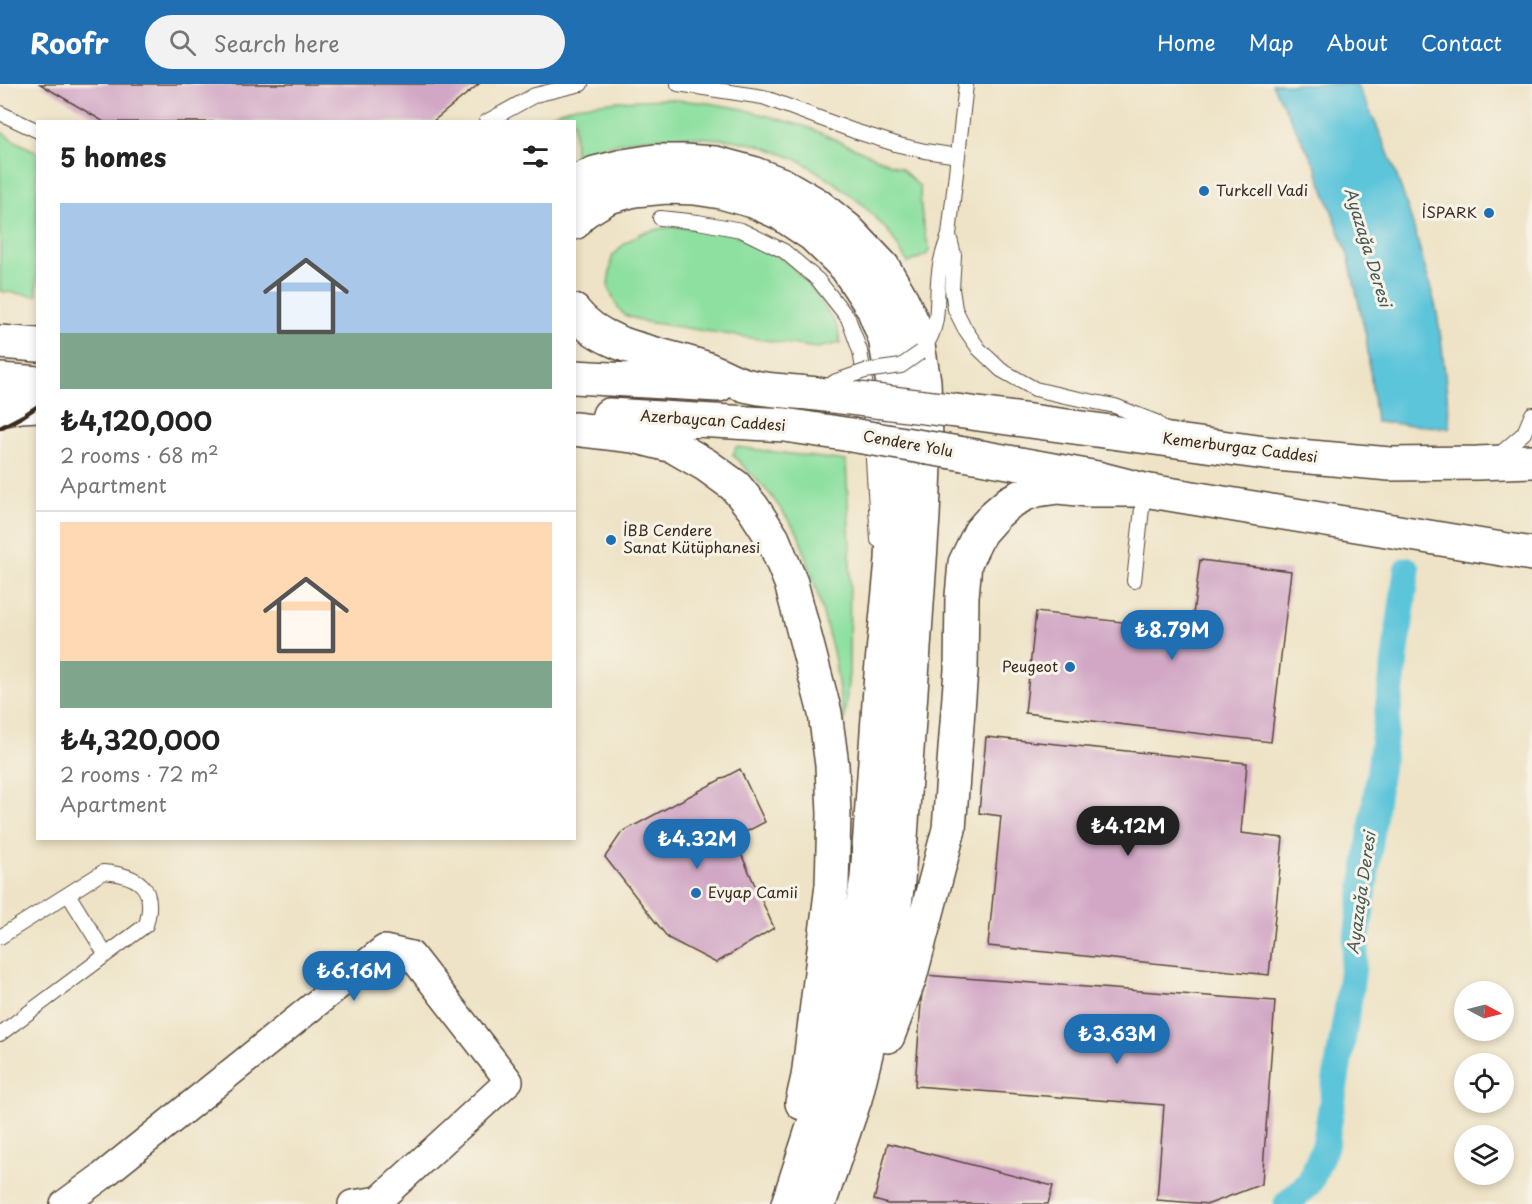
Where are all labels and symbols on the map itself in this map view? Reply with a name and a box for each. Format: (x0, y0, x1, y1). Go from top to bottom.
place label: Turkcell Vadi (1216, 178, 1308, 201)
marker: Turkcell Vadi (1197, 184, 1211, 198)
water label: Ayazağa Deresi (1339, 184, 1399, 312)
place label: İSPARK (1422, 200, 1477, 223)
marker: İSPARK (1482, 206, 1496, 220)
street label: Azerbaycan Caddesi (640, 403, 787, 436)
street label: Cendere Yolu (861, 423, 955, 462)
street label: Kemerburgaz Caddesi (1161, 426, 1319, 467)
place label: İBB Cendere Sanat Kütüphanesi (623, 518, 760, 558)
marker: İBB Cendere Sanat Kütüphanesi (604, 533, 618, 547)
pin: ₺8.79M (1123, 610, 1221, 661)
place label: Peugeot (1002, 654, 1058, 677)
marker: Peugeot (1063, 660, 1077, 674)
pin: ₺4.12M (1079, 806, 1177, 857)
pin: ₺4.32M (648, 819, 746, 870)
water label: Ayazağa Deresi (1340, 828, 1381, 956)
place label: Evyap Camii (708, 880, 798, 903)
marker: Evyap Camii (689, 886, 703, 900)
pin: ₺6.16M (305, 951, 403, 1002)
north arrow (1454, 981, 1514, 1041)
pin: ₺3.63M (1068, 1014, 1166, 1065)

